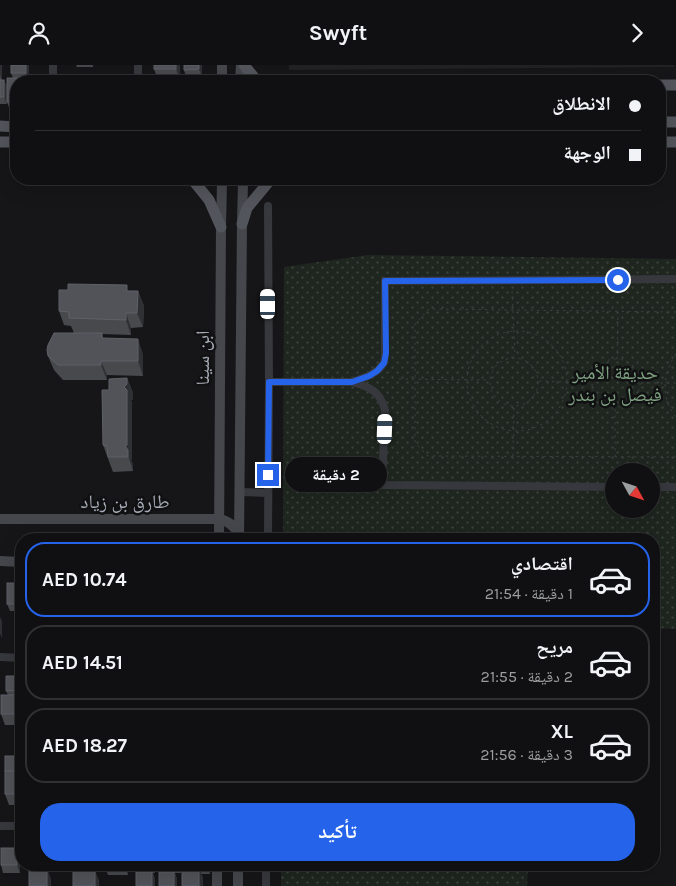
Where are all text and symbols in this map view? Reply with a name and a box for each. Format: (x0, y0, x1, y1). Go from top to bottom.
icon: person (25, 19, 53, 47)
icon: forward (623, 19, 651, 47)
text: Swyft (309, 20, 367, 46)
text: الانطلاق (552, 93, 611, 115)
text: الوجهة (563, 142, 611, 164)
route start (607, 269, 629, 291)
car (260, 289, 275, 319)
street label: ابن سينا (192, 330, 214, 386)
park label: حديقة الأمير فيصل بن بندر (567, 362, 662, 406)
car (376, 414, 393, 444)
callout: 2 دقيقة (286, 457, 388, 493)
north arrow (605, 463, 660, 517)
map controls (605, 463, 660, 518)
route end (257, 464, 279, 486)
text: 2 دقيقة (312, 465, 360, 484)
street label: طارق بن زياد (81, 491, 169, 513)
text: اقتصادي (511, 553, 573, 575)
icon: car (588, 557, 633, 602)
text: AED 10.74 (42, 569, 127, 591)
text: 1 دقيقة · 21:54 (485, 584, 573, 603)
text: مريح (536, 636, 573, 658)
icon: car (588, 640, 633, 685)
text: AED 14.51 (42, 652, 123, 674)
text: 2 دقيقة · 21:55 (481, 667, 573, 686)
text: XL (551, 721, 573, 743)
icon: car (588, 723, 633, 768)
text: AED 18.27 (42, 735, 127, 757)
text: 3 دقيقة · 21:56 (480, 745, 573, 764)
button: تأكيد (40, 803, 635, 861)

